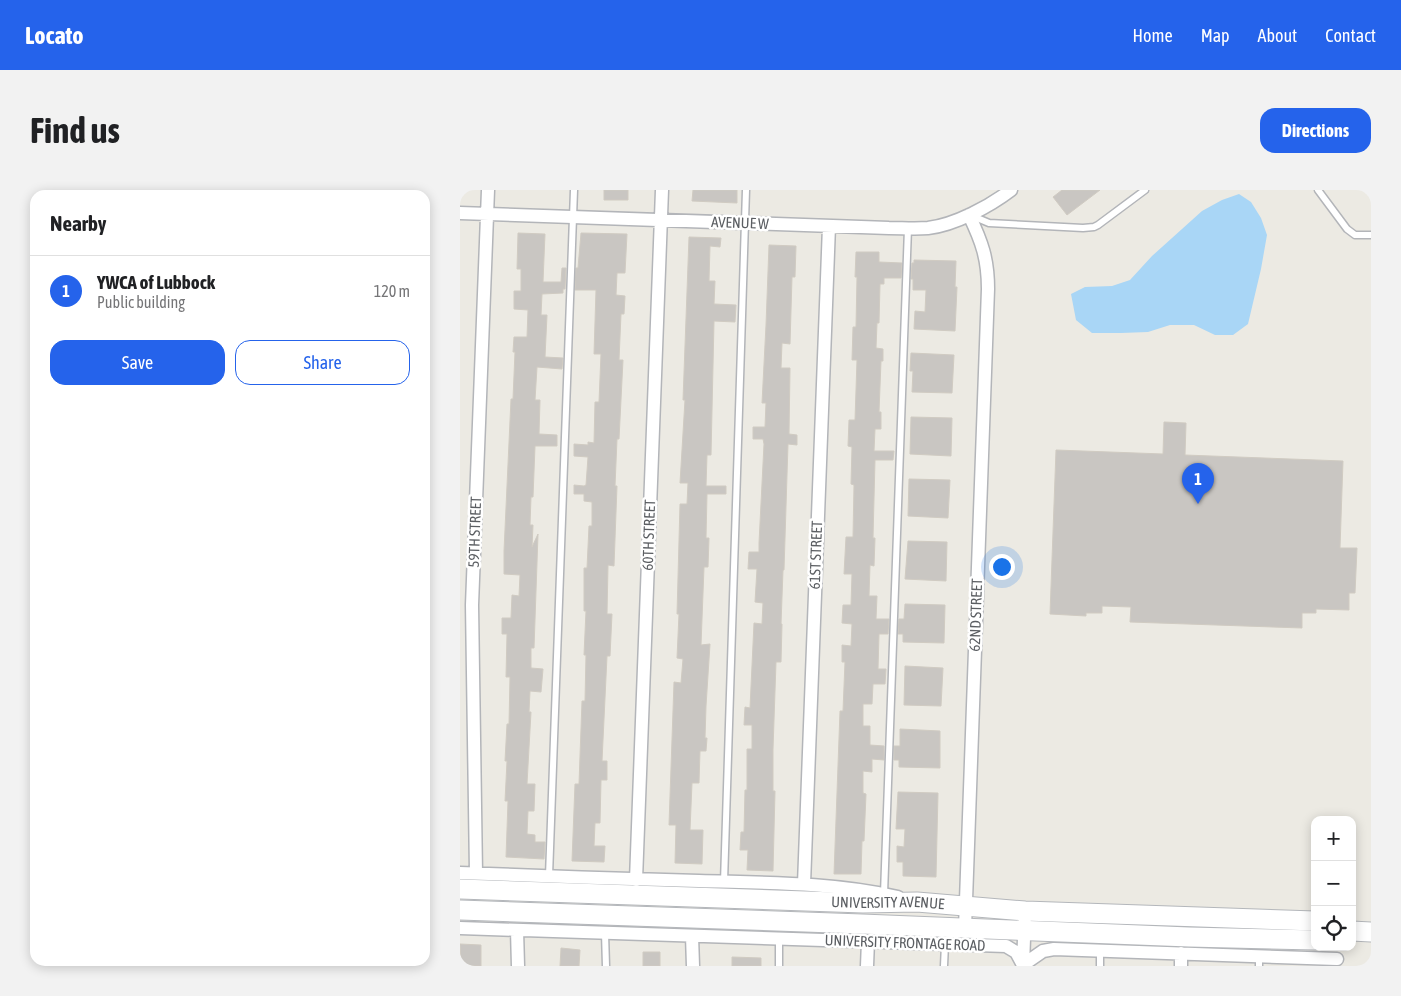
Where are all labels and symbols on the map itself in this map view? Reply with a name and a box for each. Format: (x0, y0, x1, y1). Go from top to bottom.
street label: AVENUE W (711, 213, 769, 232)
pin: 1 (1182, 463, 1214, 504)
street label: 59TH STREET (465, 496, 484, 568)
street label: 60TH STREET (639, 499, 658, 571)
street label: 61ST STREET (806, 520, 825, 590)
your location (989, 554, 1015, 580)
street label: 62ND STREET (966, 578, 985, 652)
street label: UNIVERSITY AVENUE (831, 893, 946, 912)
street label: UNIVERSITY FRONTAGE ROAD (824, 931, 986, 954)

